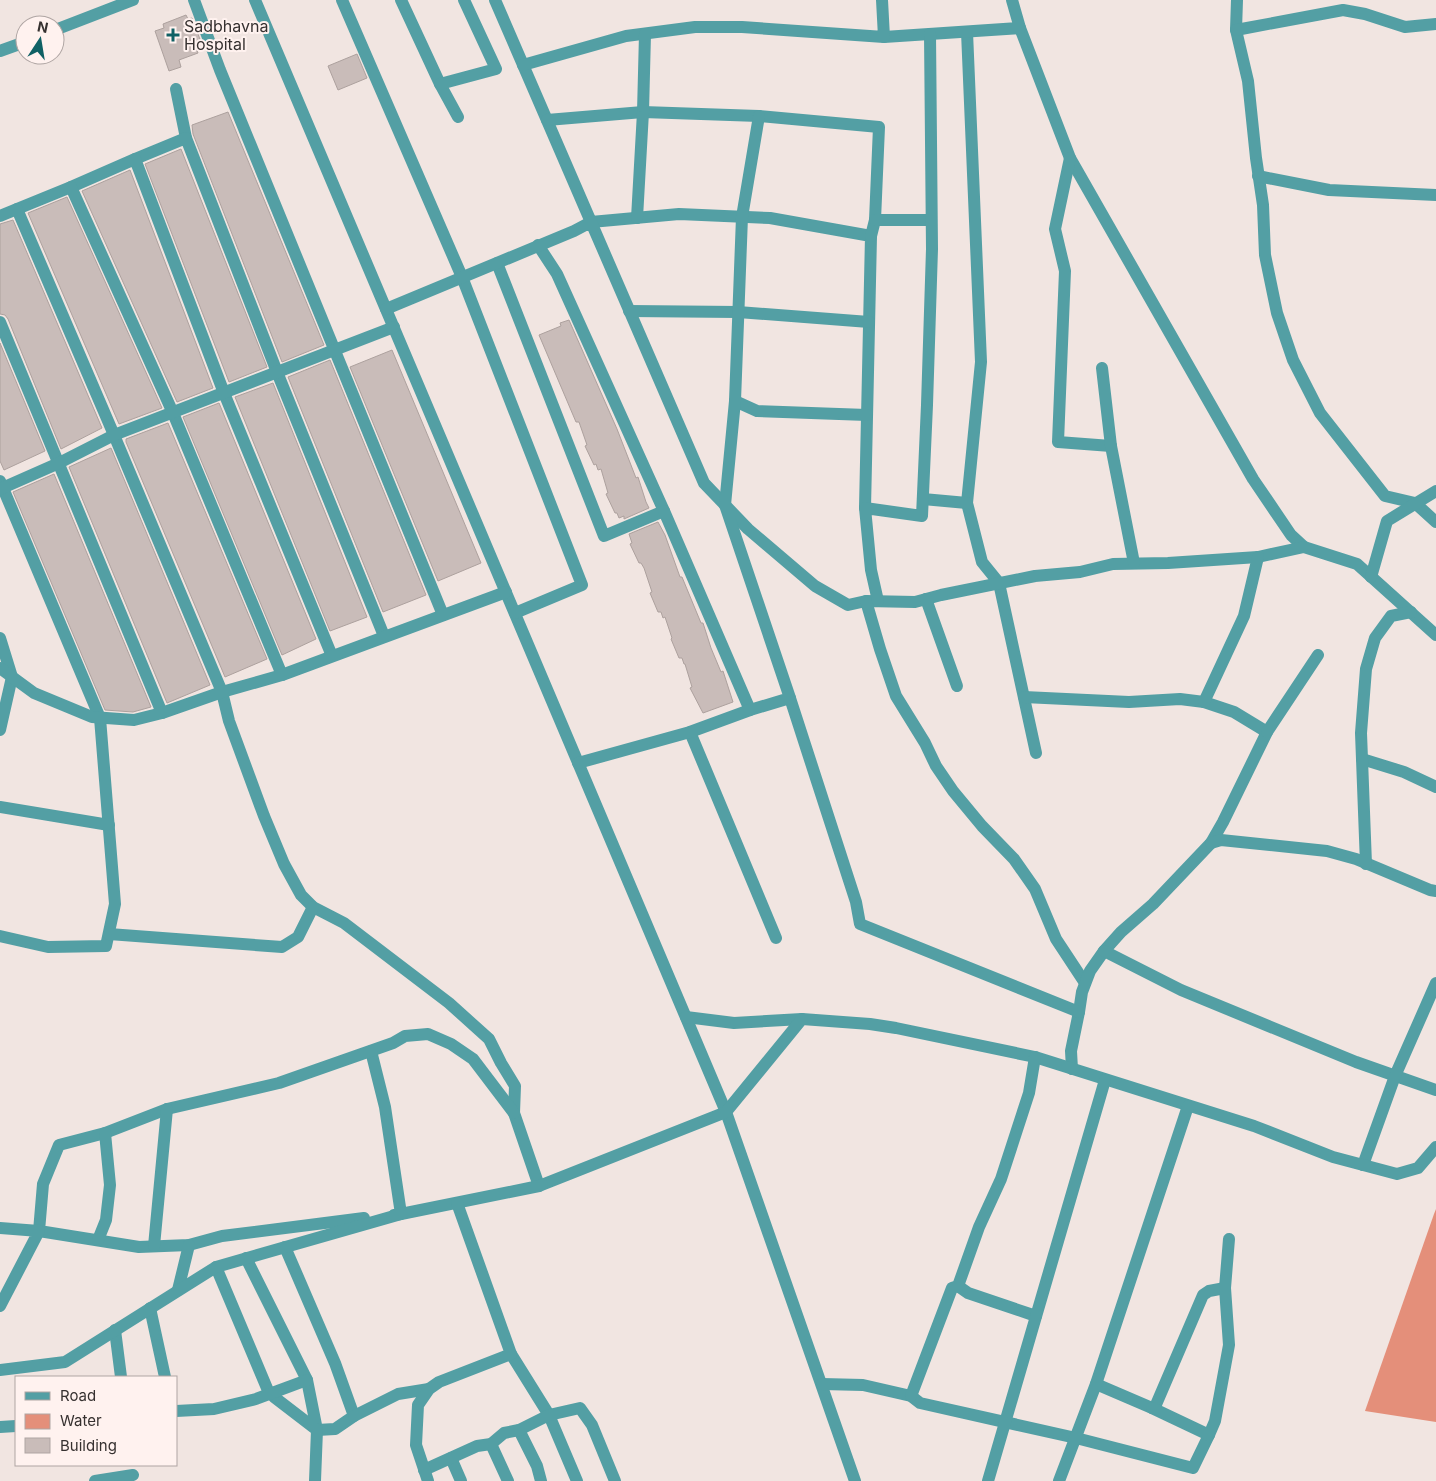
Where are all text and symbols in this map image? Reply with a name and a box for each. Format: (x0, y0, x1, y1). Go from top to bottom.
north arrow (15, 15, 65, 65)
place label: Sadbhavna Hospital (184, 16, 268, 54)
text: N (36, 17, 50, 36)
marker: Sadbhavna Hospital (166, 28, 180, 42)
legend (15, 1376, 178, 1466)
text: Road (60, 1386, 96, 1405)
text: Water (60, 1411, 102, 1430)
text: Building (60, 1436, 117, 1455)

